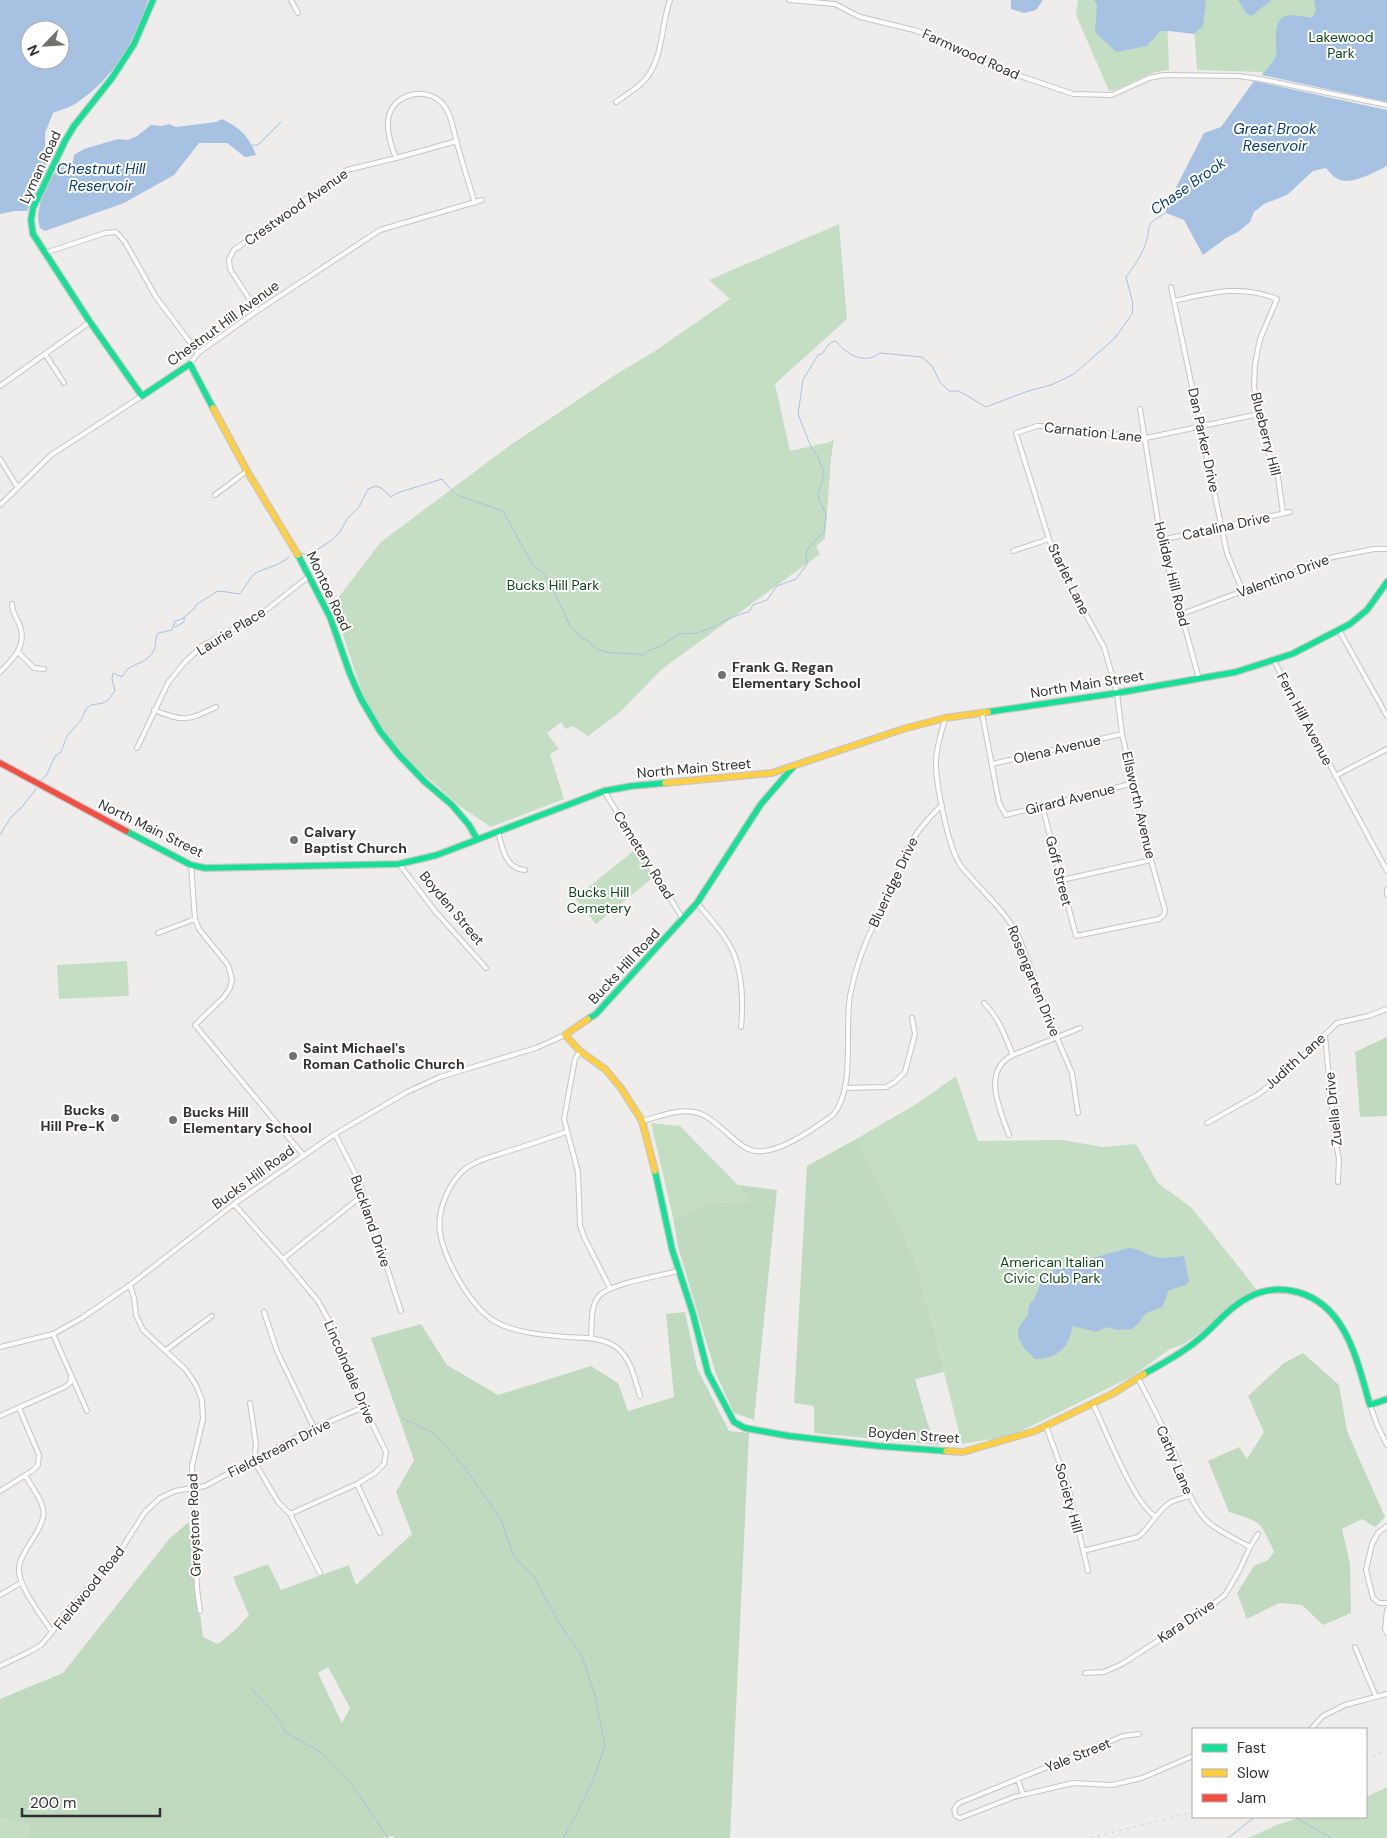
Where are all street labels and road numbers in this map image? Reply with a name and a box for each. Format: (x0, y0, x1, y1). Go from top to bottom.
street label: Farmwood Road (920, 25, 1022, 83)
street label: Lyman Road (15, 128, 65, 206)
street label: Crestwood Avenue (241, 165, 351, 249)
street label: Chestnut Hill Avenue (164, 276, 283, 370)
street label: Dan Parker Drive (1184, 386, 1224, 494)
street label: Blueberry Hill (1247, 390, 1285, 478)
street label: Carnation Lane (1043, 418, 1143, 446)
street label: Catalina Drive (1180, 508, 1272, 544)
street label: Holiday Hill Road (1150, 520, 1194, 628)
street label: Starlet Lane (1044, 540, 1094, 618)
street label: Montoe Road (303, 548, 355, 634)
street label: Valentino Drive (1234, 550, 1332, 602)
street label: Laurie Place (193, 603, 269, 659)
street label: North Main Street (1029, 666, 1145, 702)
street label: Fern Hill Avenue (1273, 670, 1337, 769)
street label: Olena Avenue (1012, 730, 1102, 768)
street label: Ellsworth Avenue (1118, 750, 1160, 860)
street label: North Main Street (636, 754, 752, 782)
street label: Girard Avenue (1023, 779, 1117, 819)
street label: North Main Street (96, 795, 206, 861)
street label: Cemetery Road (610, 808, 678, 902)
street label: Blueridge Drive (864, 834, 922, 930)
street label: Goff Street (1042, 834, 1076, 908)
street label: Boyden Street (416, 867, 488, 949)
street label: Rosengarten Drive (1004, 923, 1064, 1039)
street label: Bucks Hill Road (584, 924, 664, 1008)
street label: Judith Lane (1261, 1029, 1329, 1093)
street label: Zuella Drive (1320, 1071, 1346, 1147)
street label: Bucks Hill Road (208, 1141, 298, 1213)
street label: Buckland Drive (347, 1173, 395, 1269)
street label: Lincolndale Drive (320, 1318, 380, 1426)
street label: Fieldstream Drive (225, 1414, 333, 1482)
street label: Boyden Street (868, 1423, 960, 1447)
street label: Cathy Lane (1152, 1423, 1198, 1497)
street label: Society Hill (1051, 1461, 1087, 1535)
street label: Greystone Road (183, 1473, 205, 1577)
street label: Fieldwood Road (50, 1542, 128, 1634)
street label: Kara Drive (1154, 1595, 1218, 1647)
street label: Yale Street (1043, 1734, 1113, 1776)

